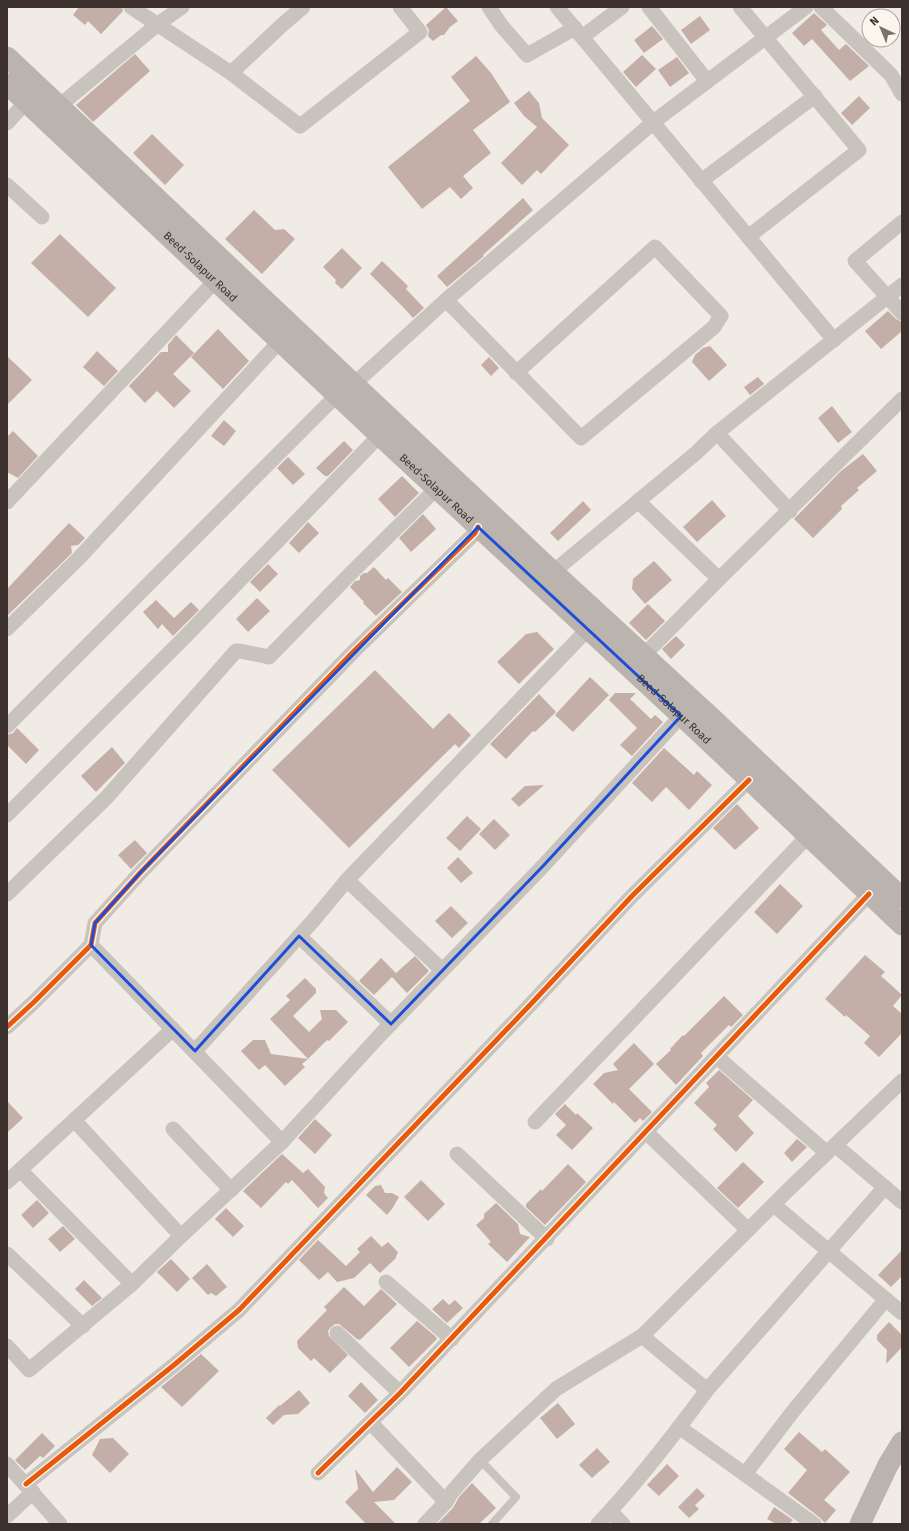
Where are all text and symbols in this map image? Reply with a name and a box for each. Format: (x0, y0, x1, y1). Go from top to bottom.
north arrow (861, 8, 901, 48)
text: N (867, 14, 882, 28)
street label: Beed-Solapur Road (161, 229, 240, 305)
street label: Beed-Solapur Road (397, 451, 476, 526)
street label: Beed-Solapur Road (634, 672, 713, 747)

